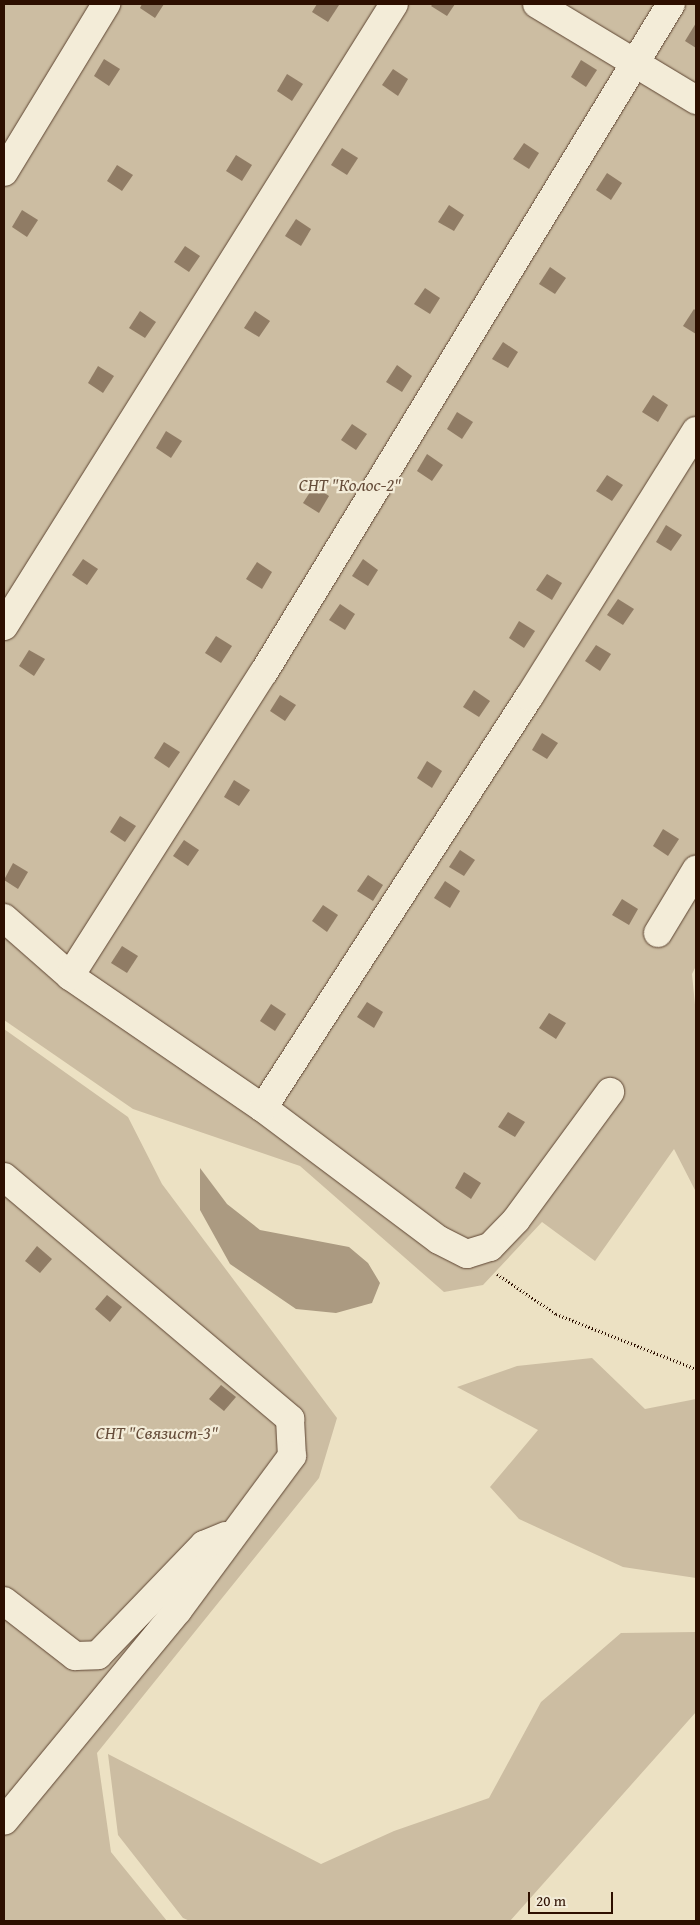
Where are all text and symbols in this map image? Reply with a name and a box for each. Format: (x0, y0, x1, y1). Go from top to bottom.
park label: СНТ "Колос-2" (299, 474, 401, 496)
park label: СНТ "Связист-3" (96, 1422, 218, 1444)
scale bar (530, 1882, 615, 1914)
text: 20 m (536, 1890, 566, 1911)

